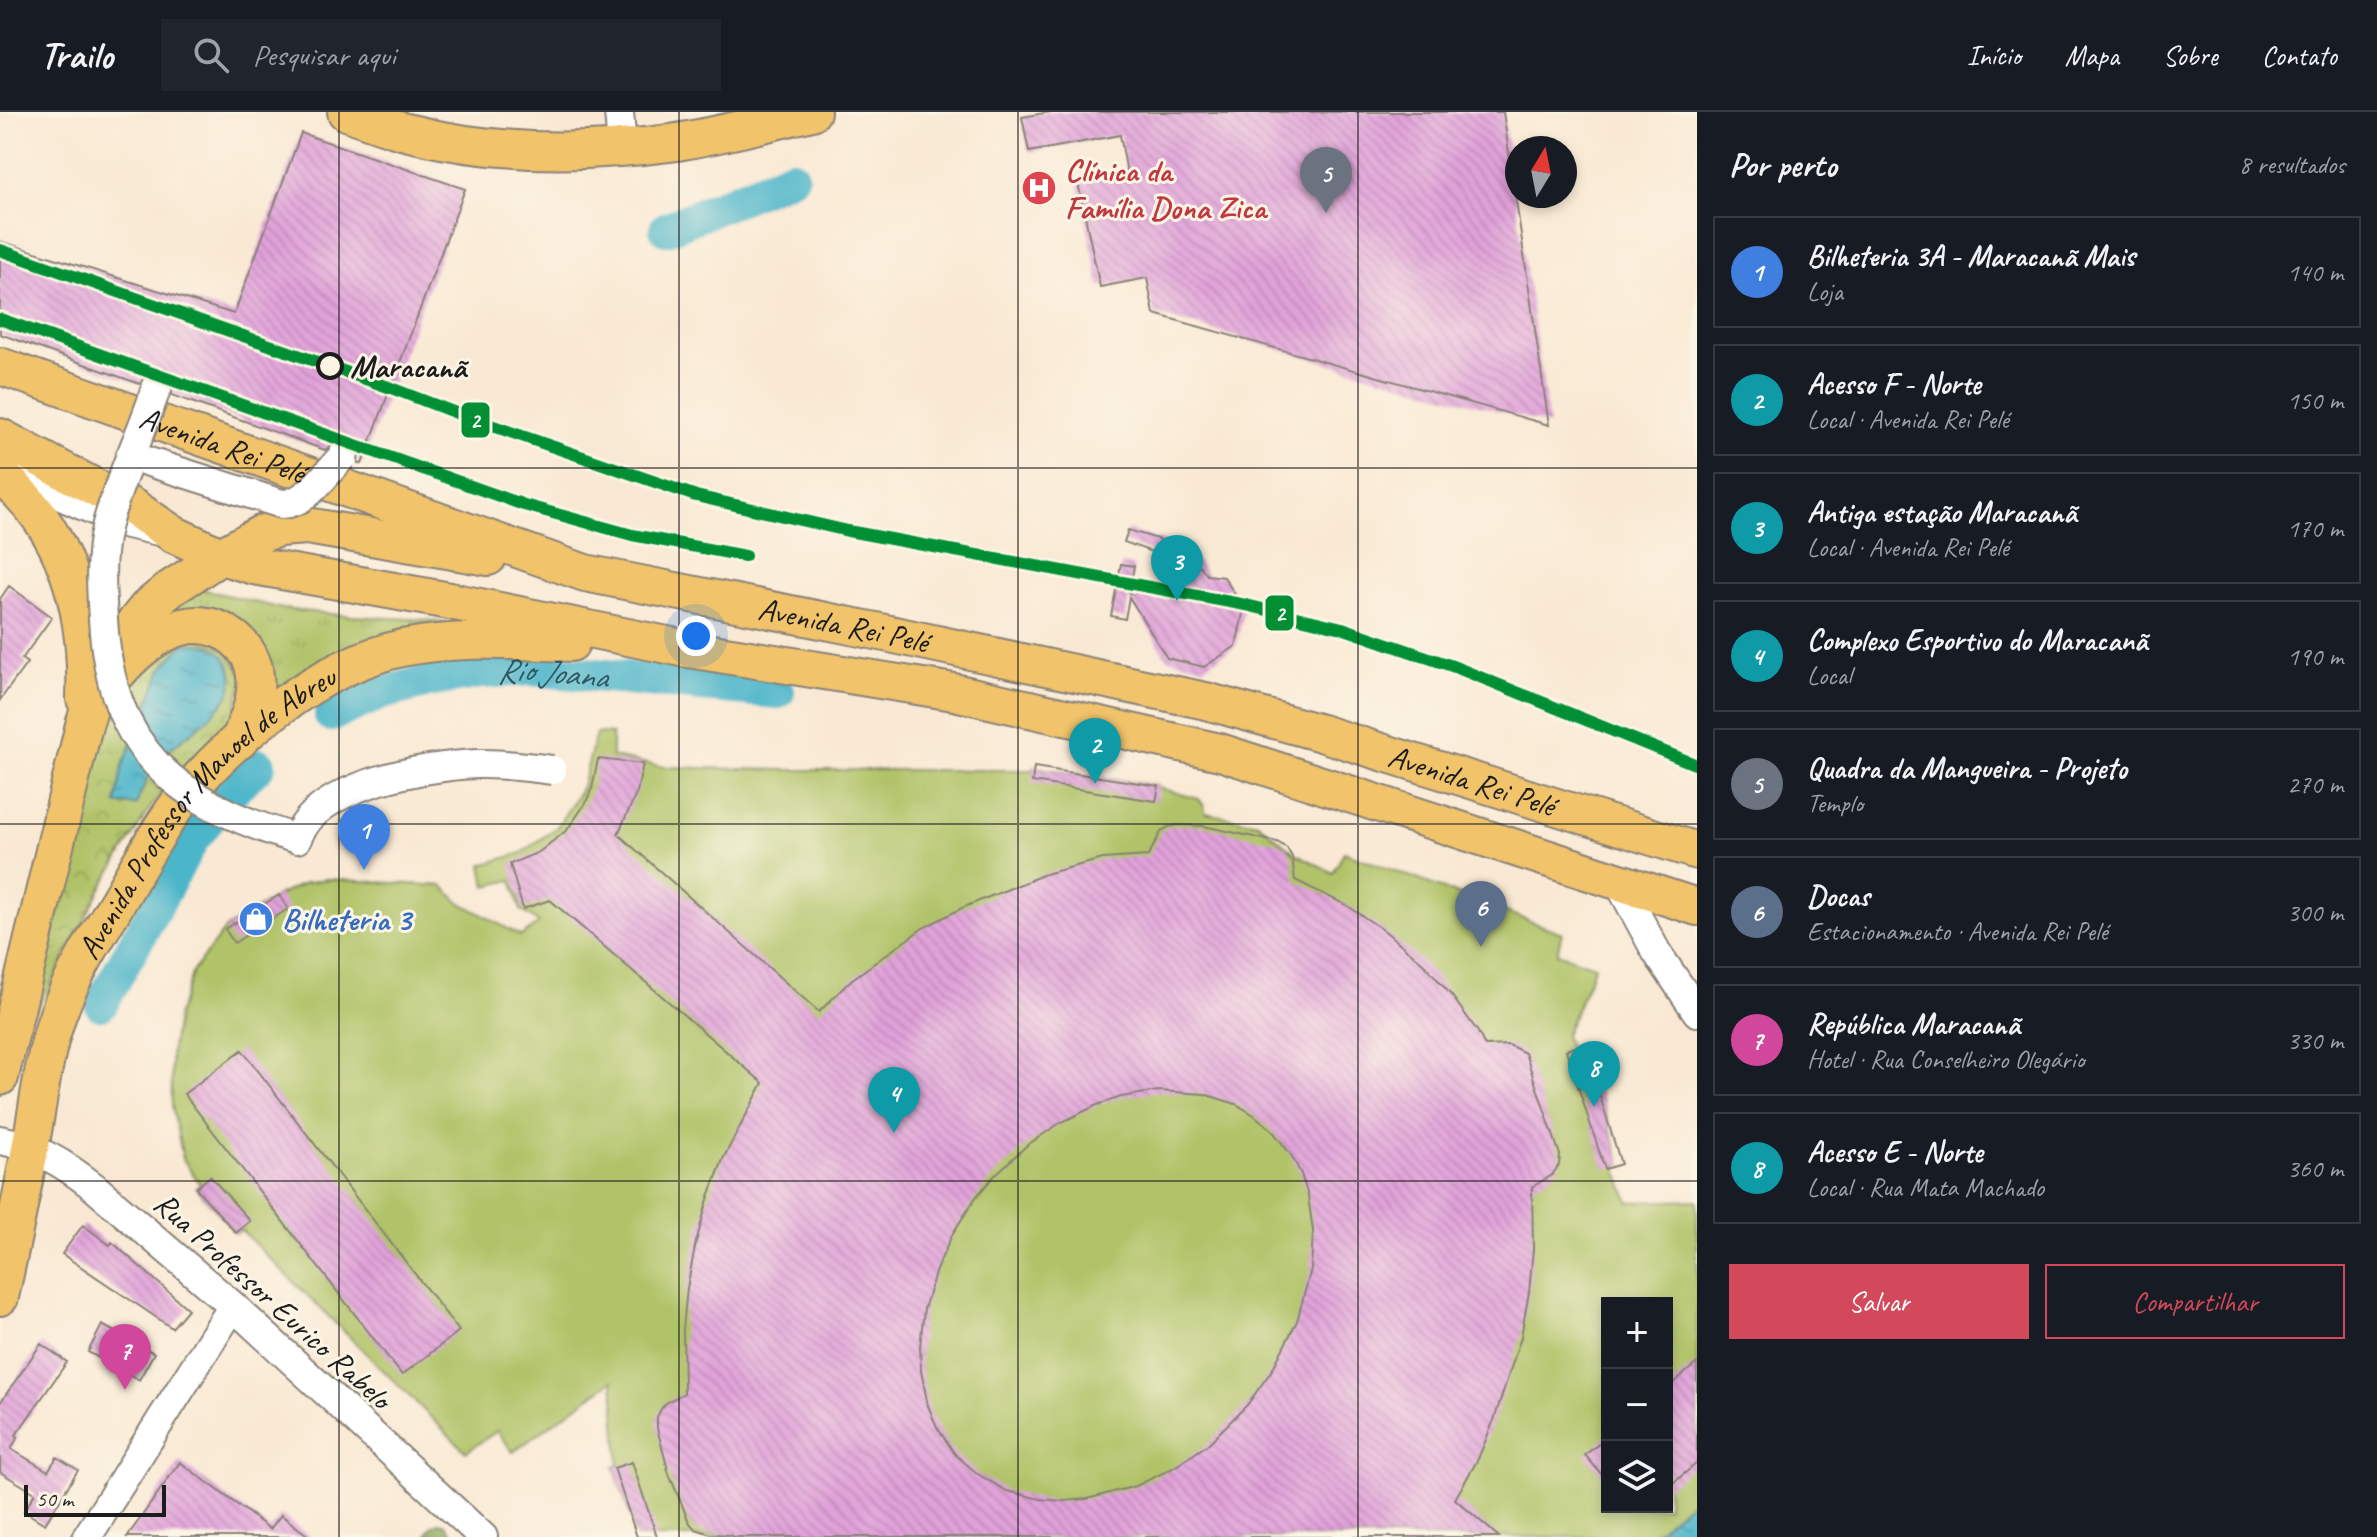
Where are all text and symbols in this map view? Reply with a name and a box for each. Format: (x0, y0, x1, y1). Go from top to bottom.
search box (161, 19, 721, 91)
text: Trailo (40, 32, 113, 79)
icon: search (189, 33, 233, 77)
text: Pesquisar aqui (253, 36, 396, 74)
text: Início (1967, 38, 2021, 73)
text: Mapa (2065, 38, 2119, 73)
text: Sobre (2163, 38, 2218, 73)
text: Contato (2262, 38, 2337, 73)
north arrow (1505, 136, 1577, 208)
text: Por perto (1729, 143, 1837, 186)
pin: 5 (1300, 147, 1352, 213)
text: 8 resultados (2239, 148, 2345, 181)
place label: Clínica da Família Dona Zica (1065, 150, 1269, 228)
hospital icon: Clínica da Família Dona Zica (1020, 169, 1058, 207)
text: Bilheteria 3A - Maracanã Mais (1807, 237, 2135, 275)
text: 1 (1751, 256, 1763, 289)
text: 140 m (2287, 256, 2343, 289)
text: Loja (1807, 275, 1843, 308)
place label: Maracanã (350, 346, 470, 387)
marker: Maracanã (317, 353, 343, 379)
text: Acesso F - Norte (1807, 365, 1981, 403)
text: 2 (1751, 384, 1763, 417)
text: 150 m (2287, 384, 2343, 417)
street label: Avenida Rei Pelé (134, 397, 315, 495)
line badge: 2 (460, 401, 491, 439)
text: Local · Avenida Rei Pelé (1807, 403, 2009, 436)
text: 2 (470, 407, 482, 435)
text: Antiga estação Maracanã (1807, 493, 2076, 531)
text: 3 (1751, 512, 1763, 545)
text: 170 m (2287, 512, 2343, 545)
text: Local · Avenida Rei Pelé (1807, 531, 2009, 564)
pin: 3 (1151, 535, 1203, 601)
street label: Avenida Rei Pelé (755, 588, 936, 664)
line badge: 2 (1264, 594, 1295, 632)
text: 2 (1275, 600, 1287, 628)
your location (676, 616, 716, 656)
text: Complexo Esportivo do Maracanã (1807, 621, 2147, 659)
text: 4 (1751, 640, 1763, 673)
text: 190 m (2287, 640, 2343, 673)
water label: Rio Joana (495, 647, 613, 698)
street label: Avenida Professor Manoel de Abreu (68, 655, 345, 966)
text: Local (1807, 659, 1851, 692)
pin: 2 (1069, 718, 1121, 784)
street label: Avenida Rei Pelé (1383, 735, 1564, 828)
text: Quadra da Mangueira - Projeto (1807, 749, 2127, 787)
text: 5 (1751, 768, 1763, 801)
text: 270 m (2287, 768, 2343, 801)
text: Templo (1807, 787, 1863, 820)
pin: 1 (338, 804, 390, 870)
text: Docas (1807, 877, 1870, 915)
pin: 6 (1455, 881, 1507, 947)
text: 6 (1751, 896, 1763, 929)
text: 300 m (2287, 896, 2343, 929)
place label: Bilheteria 3 (282, 899, 414, 940)
shop icon: Bilheteria 3 (237, 900, 275, 938)
text: Estacionamento · Avenida Rei Pelé (1807, 915, 2108, 948)
text: República Maracanã (1807, 1005, 2020, 1043)
text: 7 (1751, 1024, 1763, 1057)
text: 330 m (2287, 1024, 2343, 1057)
pin: 8 (1568, 1041, 1620, 1107)
text: Hotel · Rua Conselheiro Olegário (1807, 1043, 2084, 1076)
pin: 4 (868, 1067, 920, 1133)
text: Acesso E - Norte (1807, 1133, 1983, 1171)
text: 8 (1751, 1152, 1763, 1185)
text: 360 m (2287, 1152, 2343, 1185)
text: Local · Rua Mata Machado (1807, 1171, 2044, 1204)
street label: Rua Professor Eurico Rabelo (145, 1183, 403, 1420)
button: Salvar (1729, 1264, 2029, 1339)
button: Compartilhar (2045, 1264, 2345, 1339)
map controls (1601, 1297, 1673, 1513)
button: + (1601, 1297, 1673, 1369)
pin: 7 (99, 1324, 151, 1390)
button: − (1601, 1369, 1673, 1441)
button: layers (1601, 1441, 1673, 1513)
scale bar (24, 1481, 166, 1517)
text: 50 m (36, 1485, 73, 1513)

